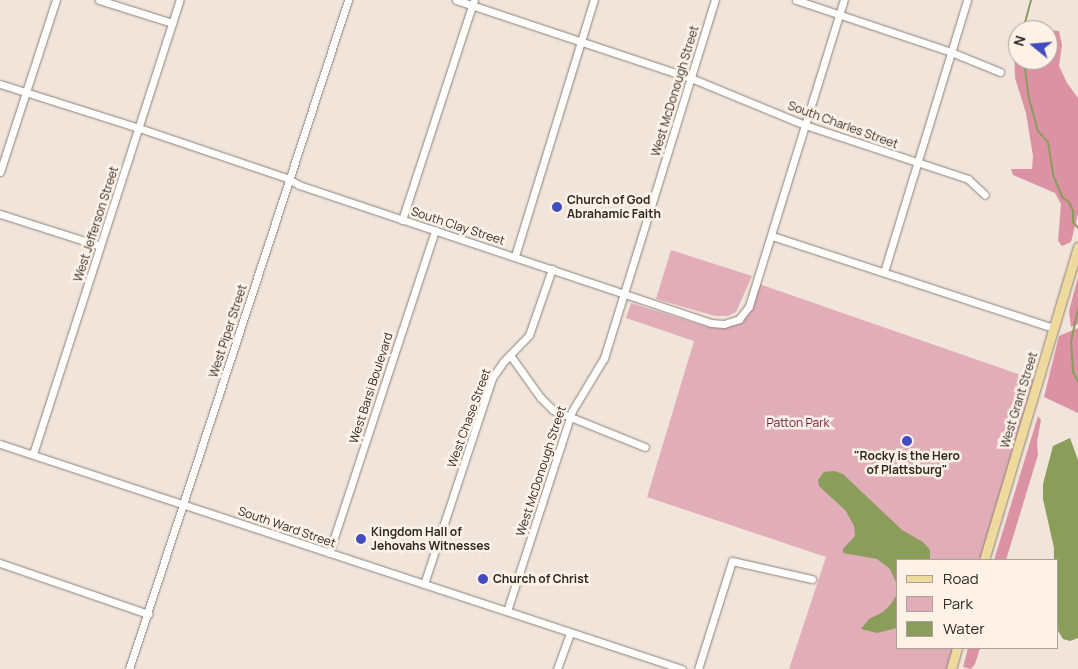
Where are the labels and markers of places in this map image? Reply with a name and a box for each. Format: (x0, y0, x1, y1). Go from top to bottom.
place label: Church of God Abrahamic Faith (567, 193, 661, 221)
marker: Church of God Abrahamic Faith (551, 201, 563, 213)
marker: "Rocky is the Hero of Plattsburg" (901, 435, 913, 447)
place label: "Rocky is the Hero of Plattsburg" (854, 449, 960, 477)
place label: Kingdom Hall of Jehovahs Witnesses (371, 525, 490, 553)
marker: Kingdom Hall of Jehovahs Witnesses (355, 533, 367, 545)
place label: Church of Christ (493, 572, 589, 586)
marker: Church of Christ (477, 573, 489, 585)

